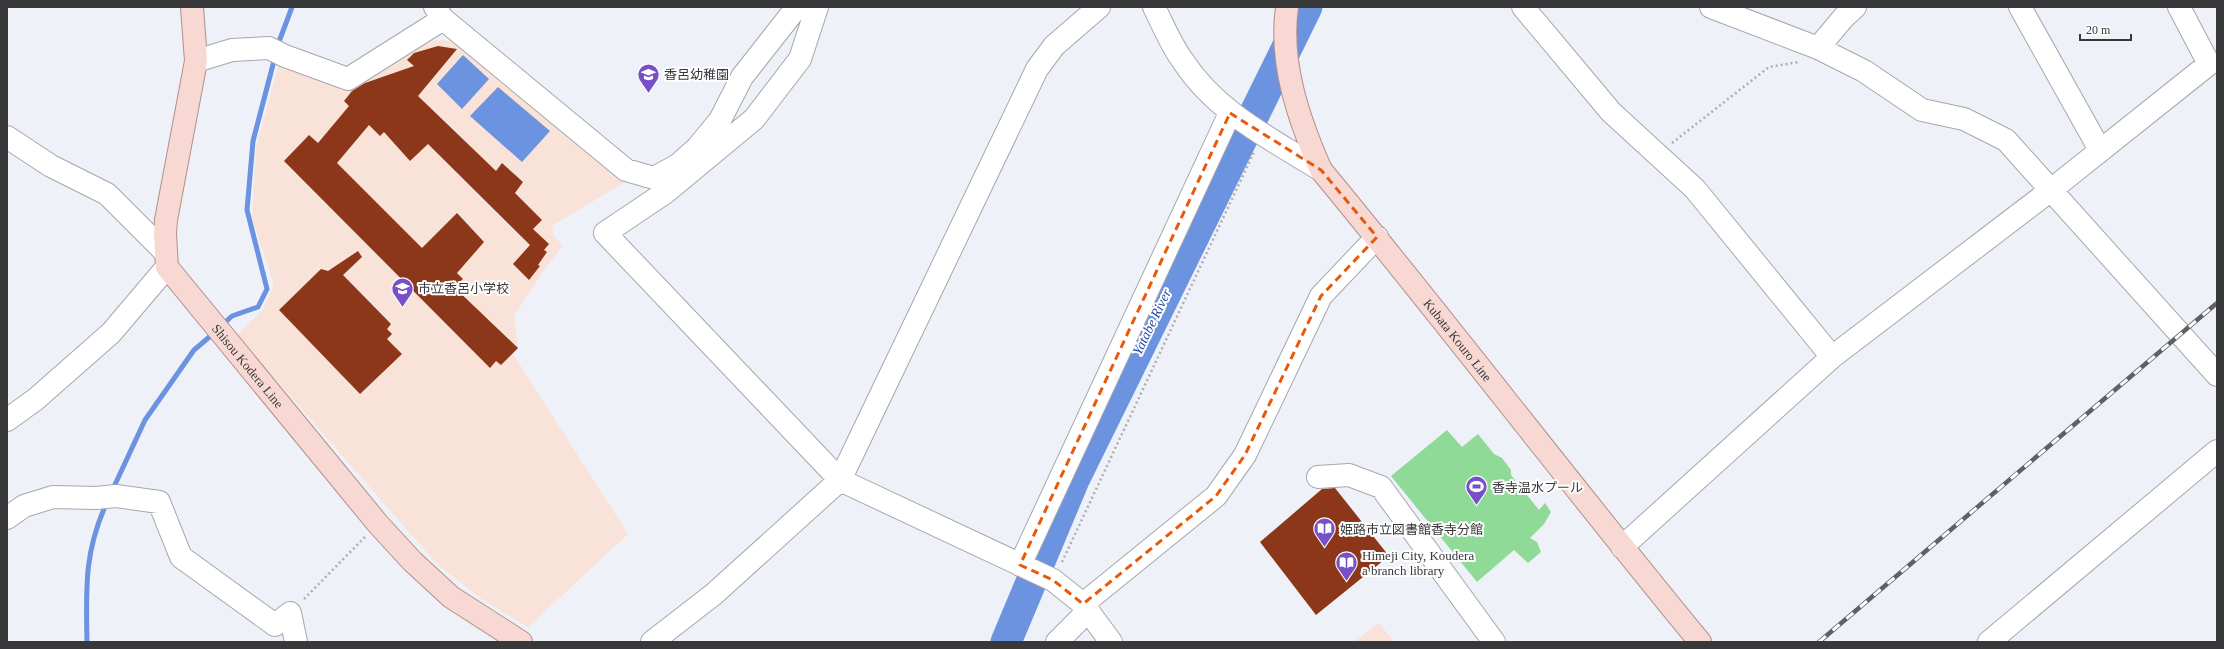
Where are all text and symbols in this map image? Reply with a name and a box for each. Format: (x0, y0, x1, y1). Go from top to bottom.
scale bar (2080, 16, 2131, 42)
text: 20 m (2086, 23, 2111, 37)
school or university icon: 香呂幼稚園 (636, 61, 662, 94)
place label: 香呂幼稚園 (664, 67, 729, 82)
school or university icon: 市立香呂小学校 (389, 275, 415, 308)
place label: 市立香呂小学校 (418, 281, 509, 296)
water label: Yatabe River (1130, 286, 1175, 357)
street label: Kubata Kouro Line (1421, 296, 1496, 384)
street label: Shisou Kodera Line (209, 321, 287, 411)
sports icon: 香寺温水プール (1463, 474, 1489, 507)
place label: 香寺温水プール (1492, 480, 1583, 495)
library icon: 姫路市立図書館香寺分館 (1311, 516, 1337, 549)
place label: 姫路市立図書館香寺分館 (1340, 522, 1483, 537)
place label: Himeji City, Koudera a branch library (1362, 548, 1474, 578)
library icon: Himeji City, Koudera a branch library (1333, 549, 1359, 582)

